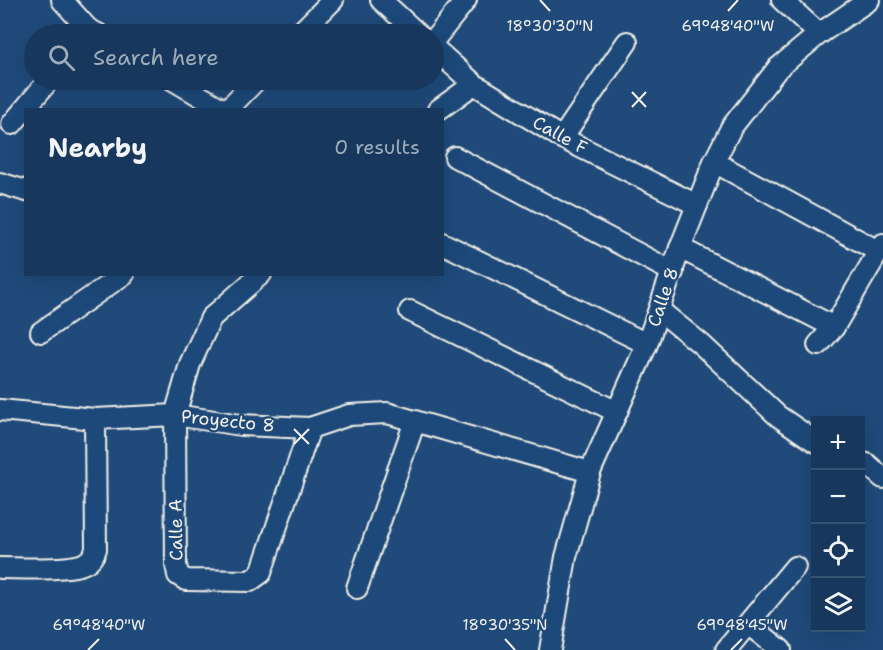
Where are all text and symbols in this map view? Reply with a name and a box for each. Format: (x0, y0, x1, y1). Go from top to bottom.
text: 18°30'30"N (507, 16, 593, 36)
text: 69°48'40"W (682, 16, 774, 36)
search box (24, 24, 444, 90)
icon: search (45, 41, 78, 74)
text: Search here (93, 43, 219, 72)
street label: Calle F (528, 110, 592, 160)
text: Nearby (48, 130, 147, 165)
text: 0 results (334, 134, 420, 160)
street label: Calle 8 (642, 264, 684, 330)
street label: Proyecto 8 (180, 404, 276, 438)
map controls (811, 416, 865, 632)
button: + (811, 416, 865, 470)
button: − (811, 470, 865, 524)
street label: Calle A (163, 499, 189, 561)
button: locate (811, 524, 865, 578)
button: layers (811, 578, 865, 632)
text: 69°48'40"W (53, 615, 145, 635)
text: 18°30'35"N (462, 615, 548, 635)
text: 69°48'45"W (696, 615, 788, 635)

